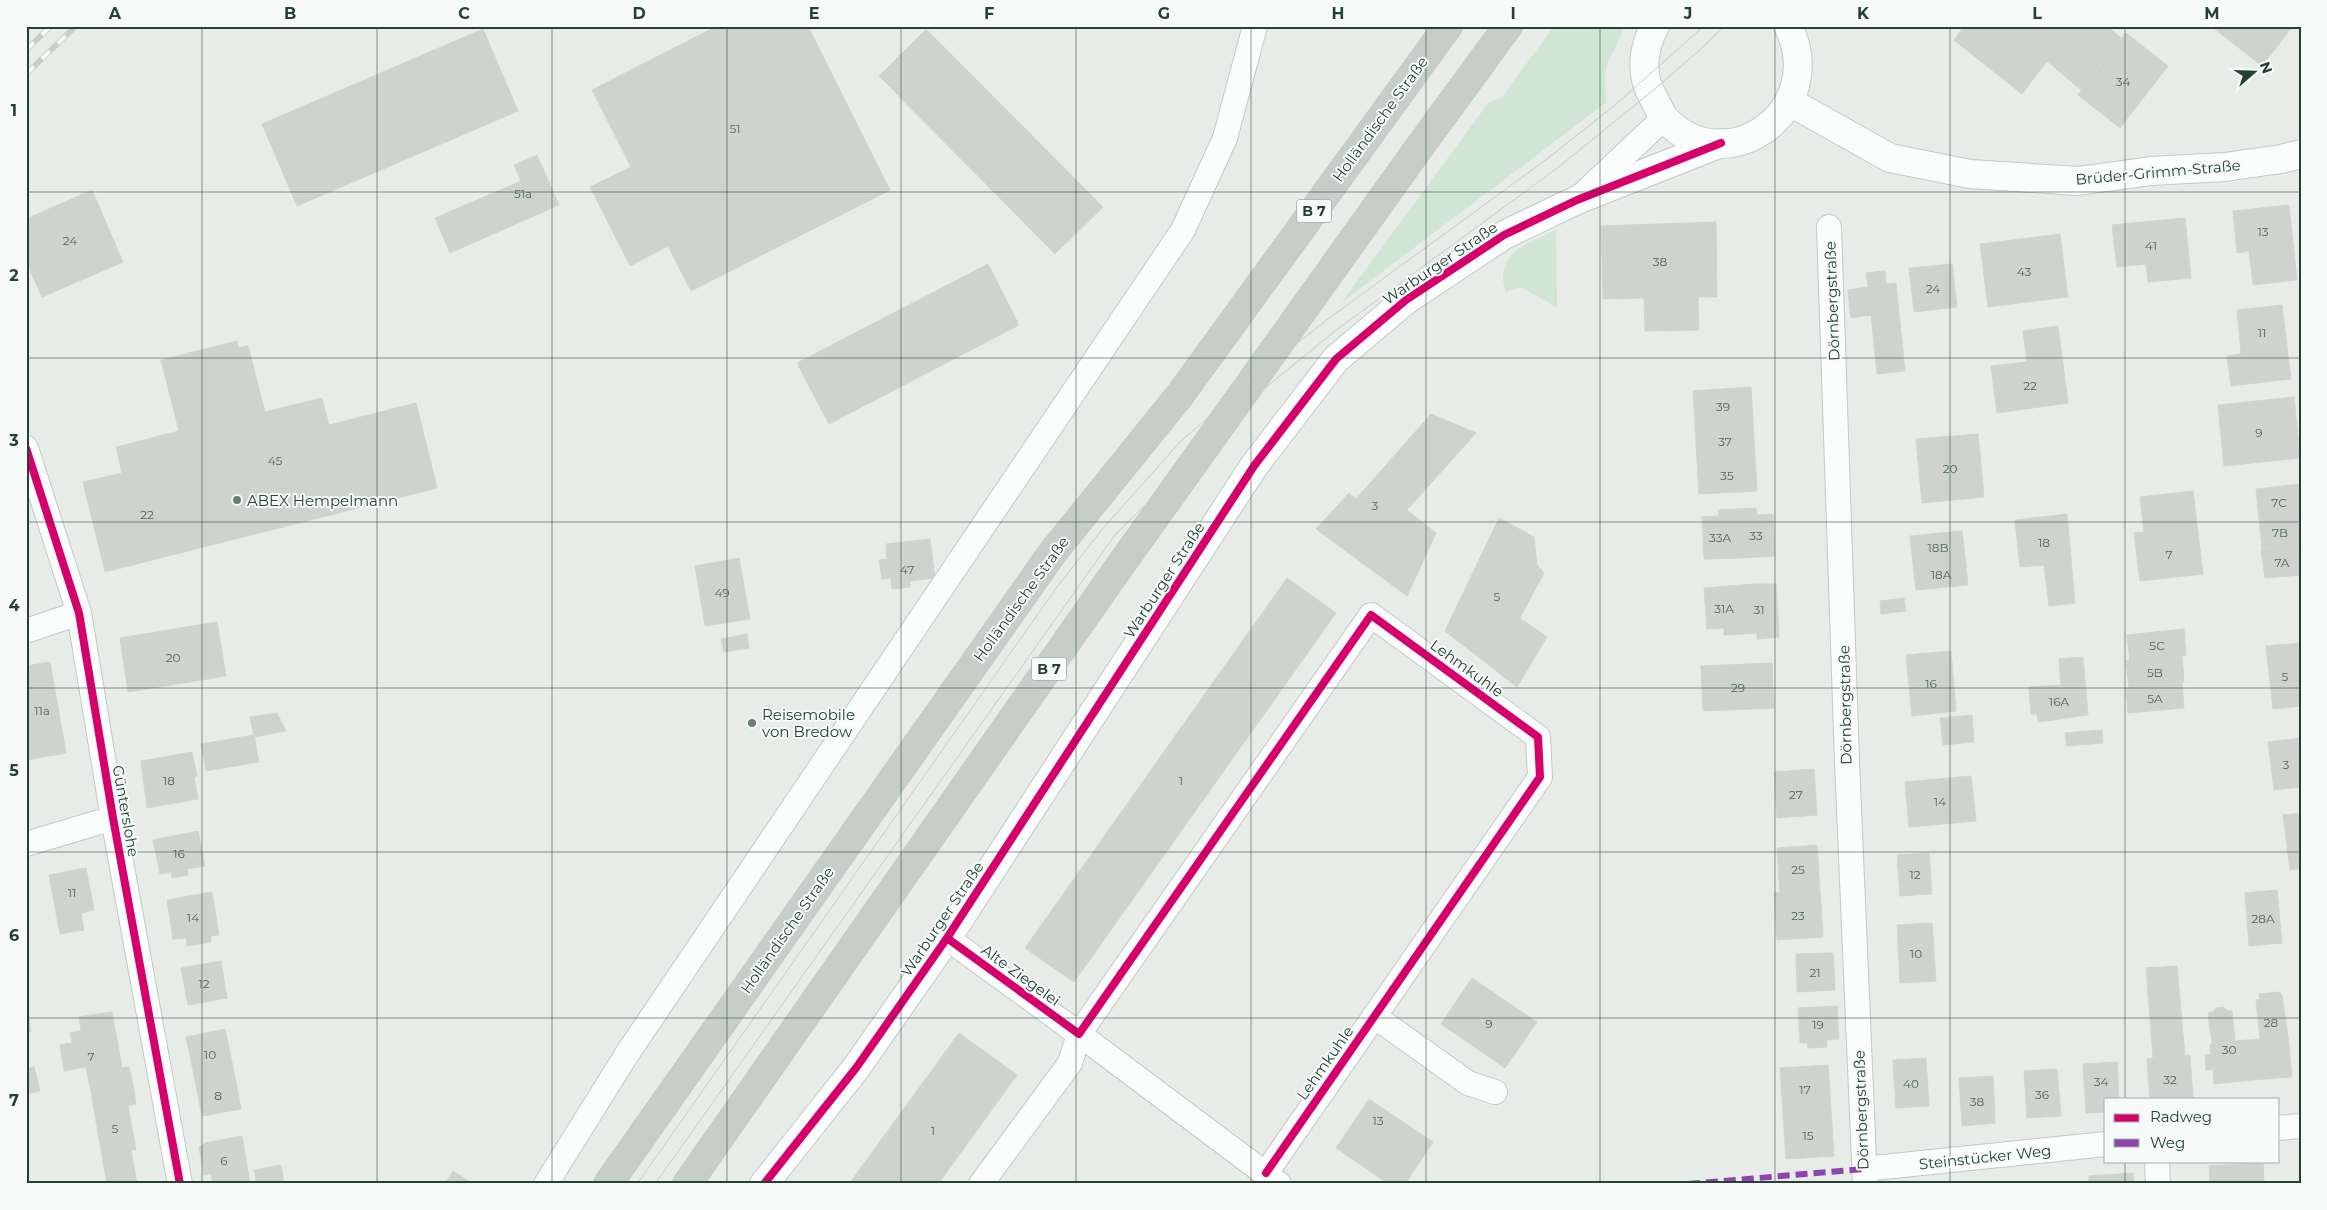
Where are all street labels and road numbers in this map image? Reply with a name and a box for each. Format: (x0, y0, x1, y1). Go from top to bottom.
street label: Holländische Straße (1328, 53, 1432, 185)
street label: Brüder-Grimm-Straße (2075, 155, 2241, 189)
road number: B 7 (1296, 200, 1332, 222)
street label: Warburger Straße (1379, 217, 1501, 309)
street label: Dörnbergstraße (1820, 241, 1844, 361)
street label: Warburger Straße (1119, 518, 1209, 642)
street label: Holländische Straße (969, 533, 1073, 665)
street label: Lehmkuhle (1427, 635, 1507, 701)
street label: Dörnbergstraße (1834, 645, 1856, 765)
road number: B 7 (1032, 658, 1066, 681)
street label: Günterslohe (109, 764, 143, 858)
street label: Warburger Straße (896, 858, 988, 980)
street label: Holländische Straße (736, 863, 838, 997)
street label: Alte Ziegelei (978, 940, 1064, 1010)
street label: Lehmkuhle (1293, 1022, 1357, 1104)
street label: Dörnbergstraße (1849, 1050, 1873, 1170)
street label: Steinstücker Weg (1918, 1141, 2052, 1173)

